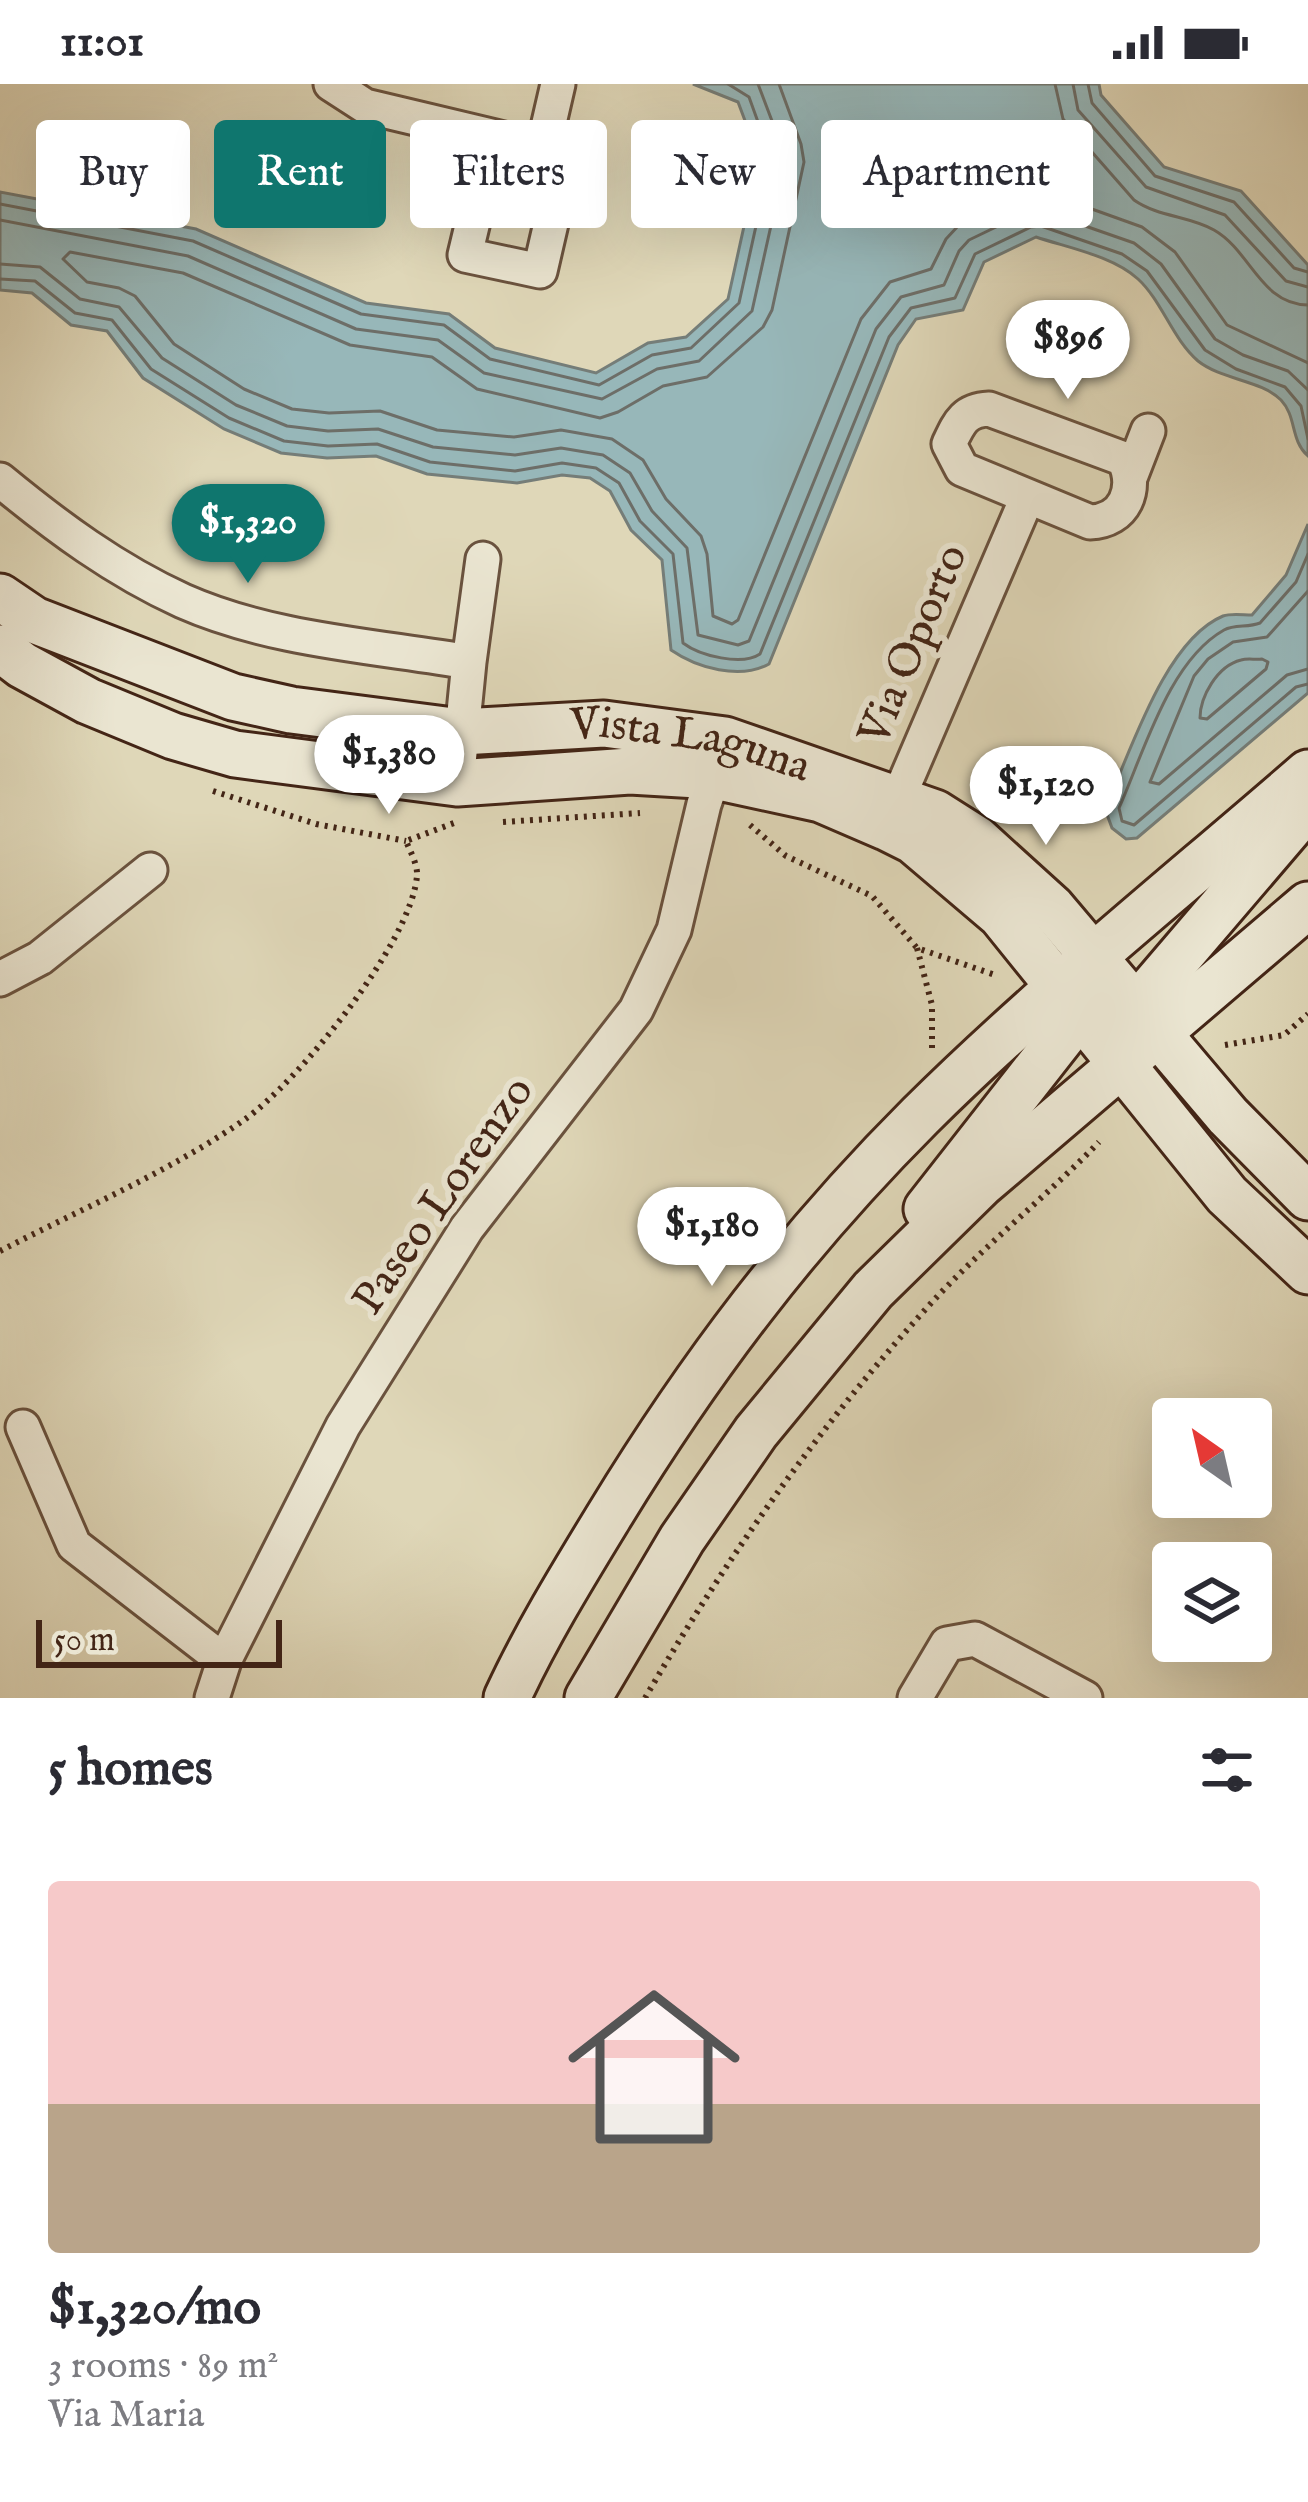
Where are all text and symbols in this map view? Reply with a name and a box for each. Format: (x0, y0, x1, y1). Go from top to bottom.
text: 11:01 (60, 14, 144, 71)
chip: Buy (36, 120, 190, 228)
chip: Rent (214, 120, 386, 228)
chip: Filters (410, 120, 607, 228)
chip: New (631, 120, 797, 228)
chip: Apartment (821, 120, 1093, 228)
pin: $896 (997, 300, 1139, 402)
text: $896 (1033, 314, 1103, 363)
pin: $1,320 (150, 484, 346, 586)
text: $1,320 (199, 498, 297, 547)
street label: Via Oporto (846, 536, 982, 755)
street label: Vista Laguna (568, 695, 819, 796)
pin: $1,380 (291, 715, 487, 817)
text: $1,380 (341, 729, 437, 778)
pin: $1,120 (948, 746, 1144, 848)
text: $1,120 (997, 760, 1095, 809)
street label: Paseo Lorenzo (341, 1066, 547, 1326)
pin: $1,180 (614, 1187, 810, 1289)
text: $1,180 (664, 1201, 760, 1250)
north arrow (1152, 1398, 1272, 1518)
map controls (1152, 1398, 1272, 1662)
button: layers (1152, 1542, 1272, 1662)
scale bar (36, 1614, 282, 1667)
text: 50 m (54, 1620, 115, 1662)
icon: filters (1194, 1737, 1260, 1803)
text: 5 homes (48, 1738, 213, 1803)
icon: home (546, 1959, 762, 2175)
text: $1,320/mo (48, 2277, 261, 2342)
text: 3 rooms · 89 m² (48, 2342, 279, 2391)
text: Via Maria (48, 2391, 204, 2440)

